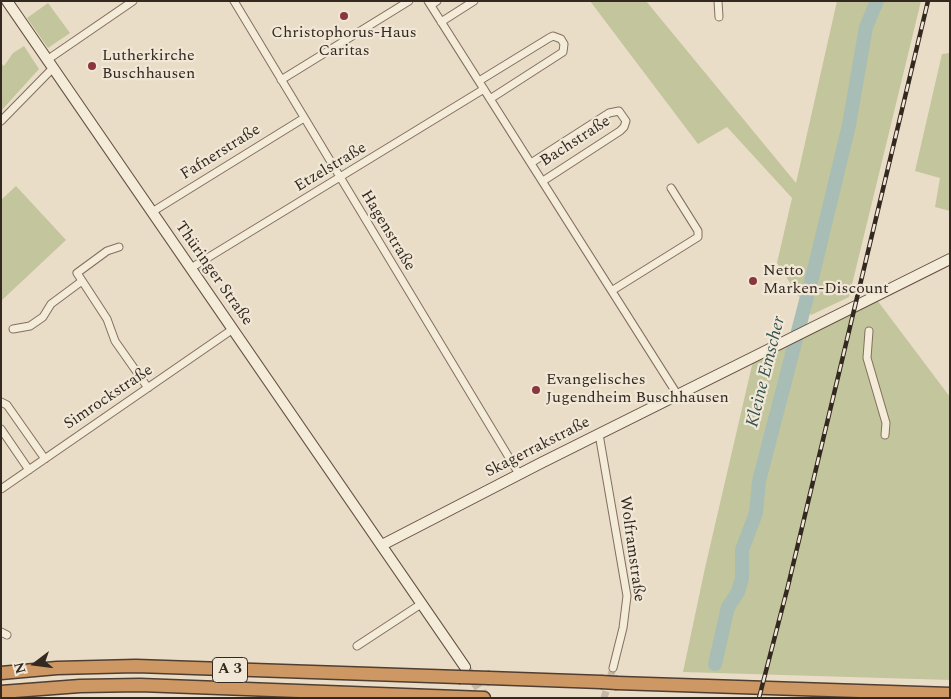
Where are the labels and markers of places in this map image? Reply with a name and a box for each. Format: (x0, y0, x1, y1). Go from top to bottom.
marker: Christophorus-Haus Caritas (338, 10, 350, 22)
place label: Christophorus-Haus Caritas (271, 24, 417, 62)
place label: Lutherkirche Buschhausen (102, 47, 195, 85)
marker: Lutherkirche Buschhausen (86, 60, 98, 72)
place label: Netto Marken-Discount (763, 262, 889, 300)
marker: Netto Marken-Discount (747, 275, 759, 287)
place label: Evangelisches Jugendheim Buschhausen (546, 371, 729, 409)
marker: Evangelisches Jugendheim Buschhausen (530, 384, 542, 396)

